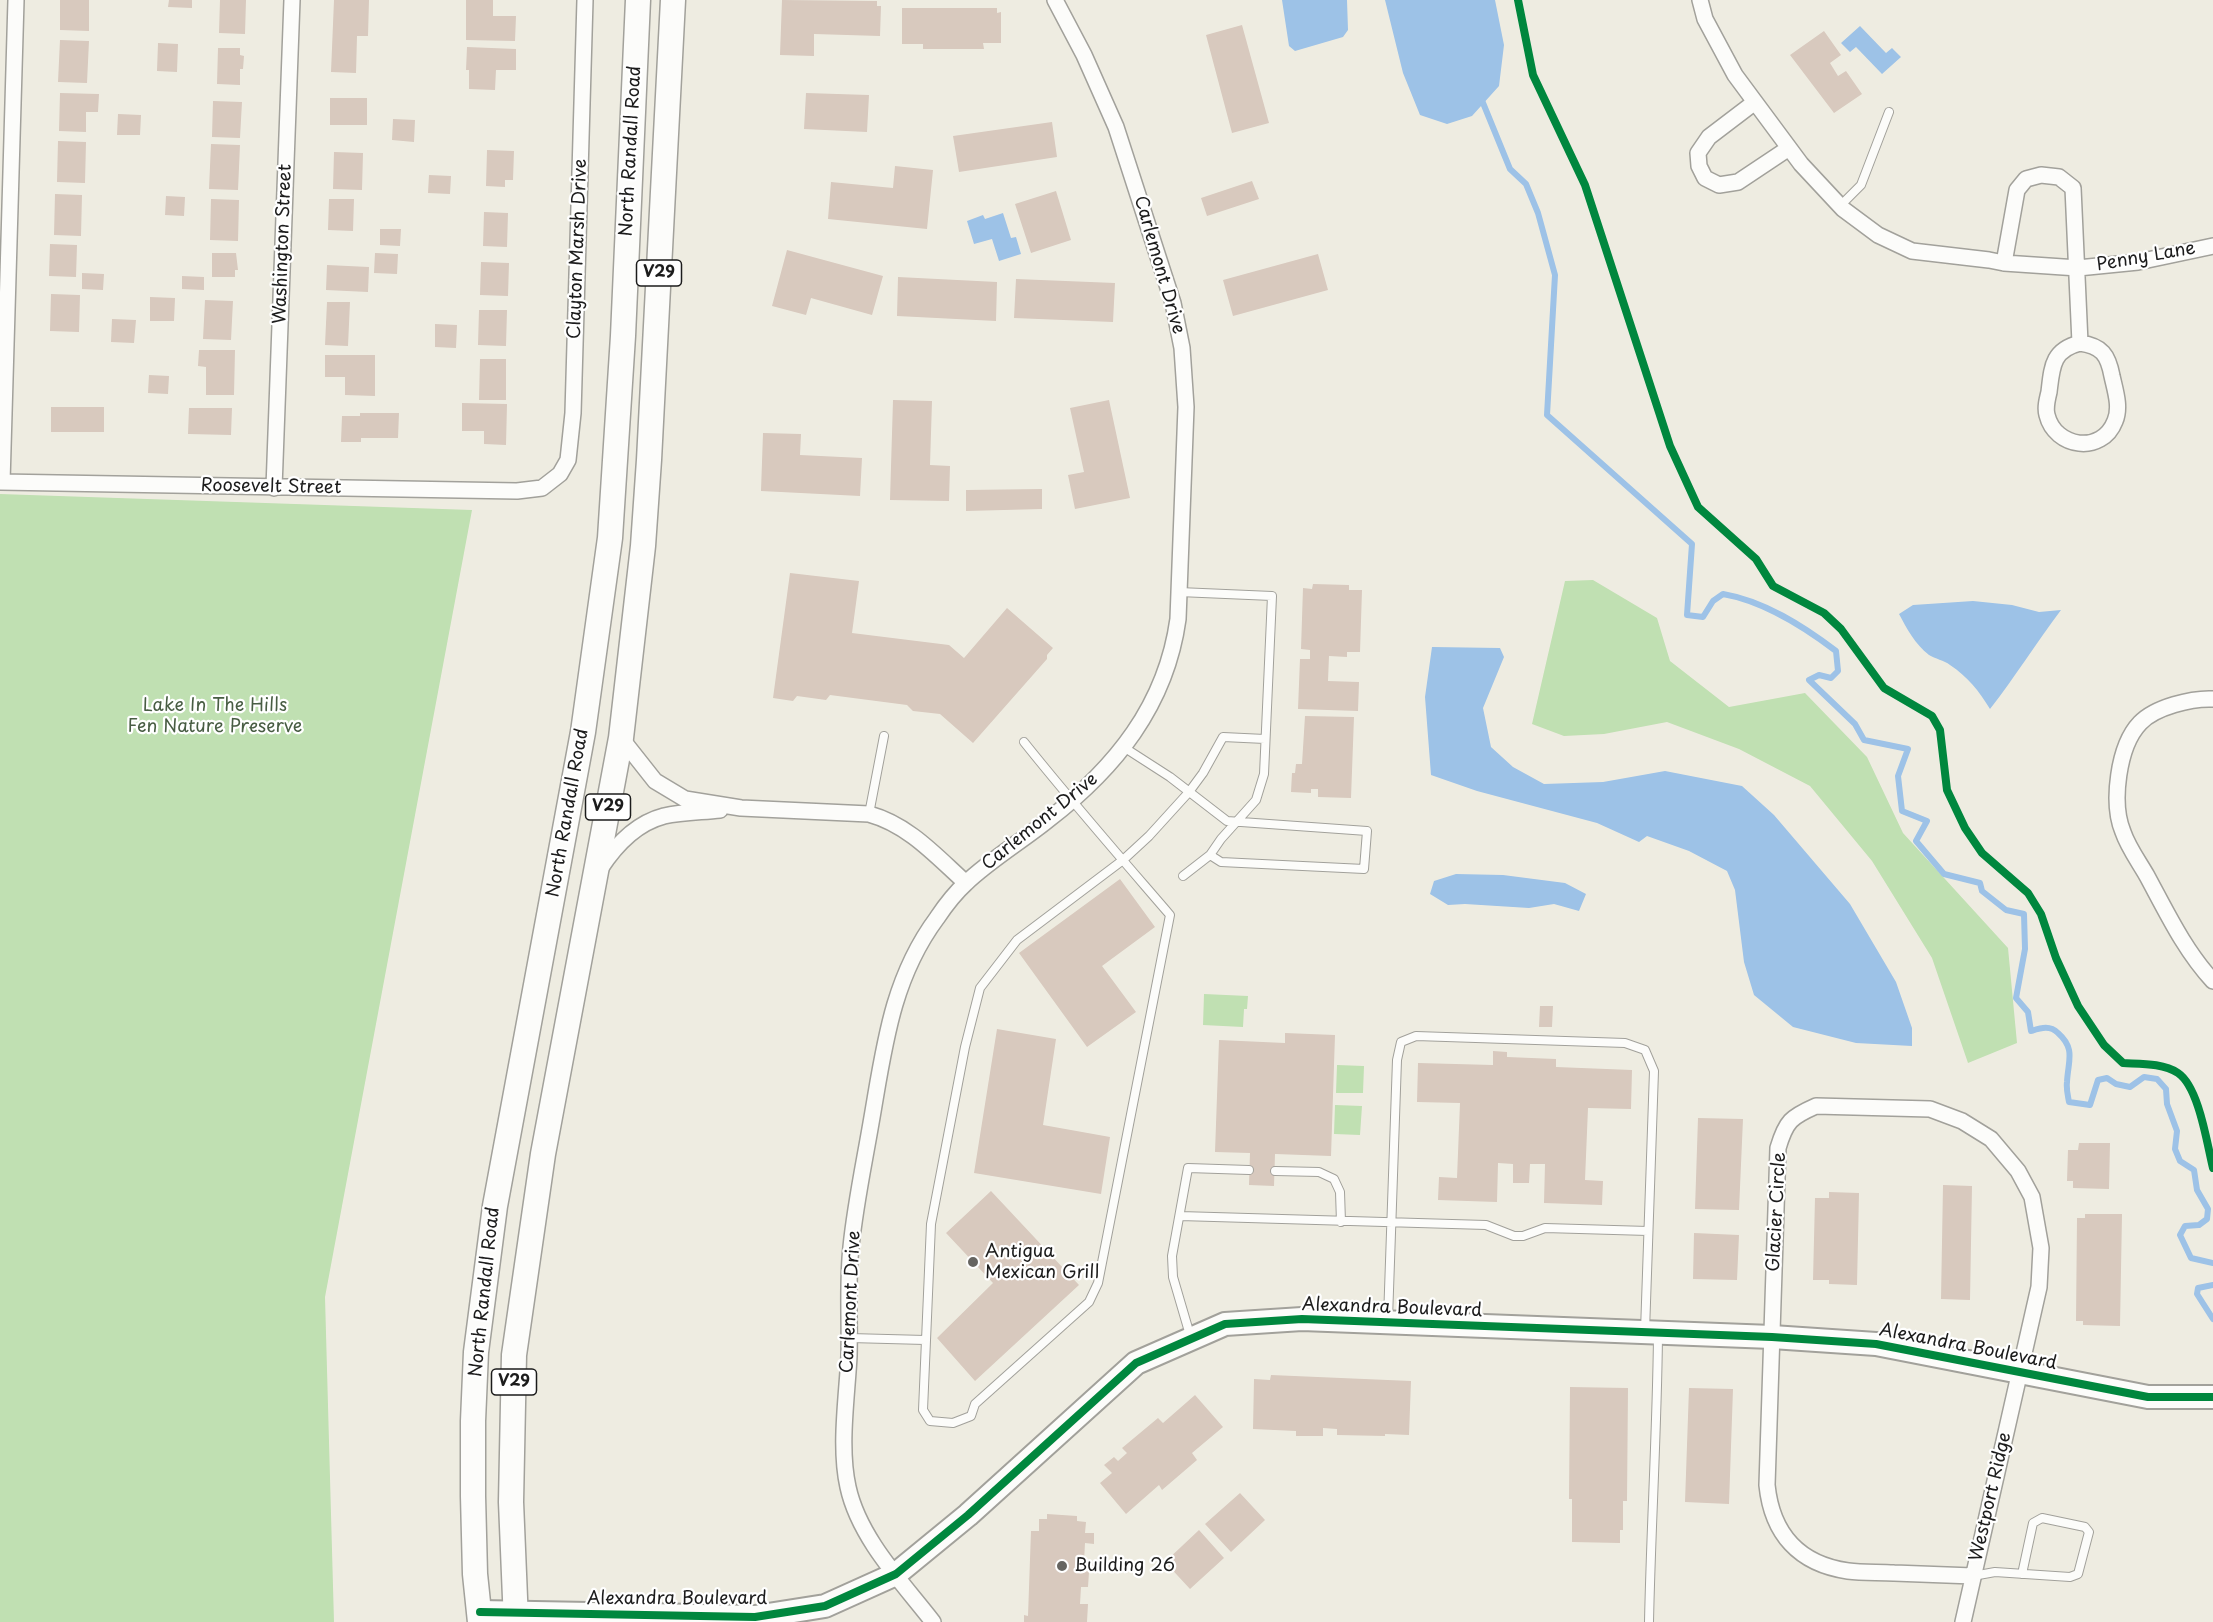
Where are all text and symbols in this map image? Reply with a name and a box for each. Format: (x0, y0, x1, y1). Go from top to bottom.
street label: North Randall Road (616, 65, 646, 237)
street label: Clayton Marsh Drive (564, 158, 592, 340)
street label: Washington Street (269, 164, 297, 324)
street label: Carlemont Drive (1129, 193, 1189, 337)
street label: Penny Lane (2095, 238, 2197, 276)
road number: V29 (636, 260, 682, 286)
street label: Roosevelt Street (200, 475, 342, 499)
park label: Lake In The Hills Fen Nature Preserve (128, 695, 302, 738)
street label: North Randall Road (543, 727, 593, 899)
street label: Carlemont Drive (978, 769, 1102, 875)
road number: V29 (586, 794, 630, 820)
street label: Glacier Circle (1763, 1152, 1791, 1272)
street label: North Randall Road (465, 1206, 505, 1378)
street label: Carlemont Drive (836, 1230, 866, 1374)
place label: Antigua Mexican Grill (985, 1241, 1099, 1284)
marker: Antigua Mexican Grill (966, 1255, 980, 1269)
street label: Alexandra Boulevard (1301, 1294, 1483, 1322)
street label: Alexandra Boulevard (1877, 1319, 2059, 1375)
road number: V29 (492, 1369, 536, 1395)
street label: Westport Ridge (1966, 1430, 2016, 1564)
place label: Building 26 (1074, 1555, 1175, 1577)
marker: Building 26 (1055, 1559, 1069, 1573)
street label: Alexandra Boulevard (587, 1588, 767, 1610)

